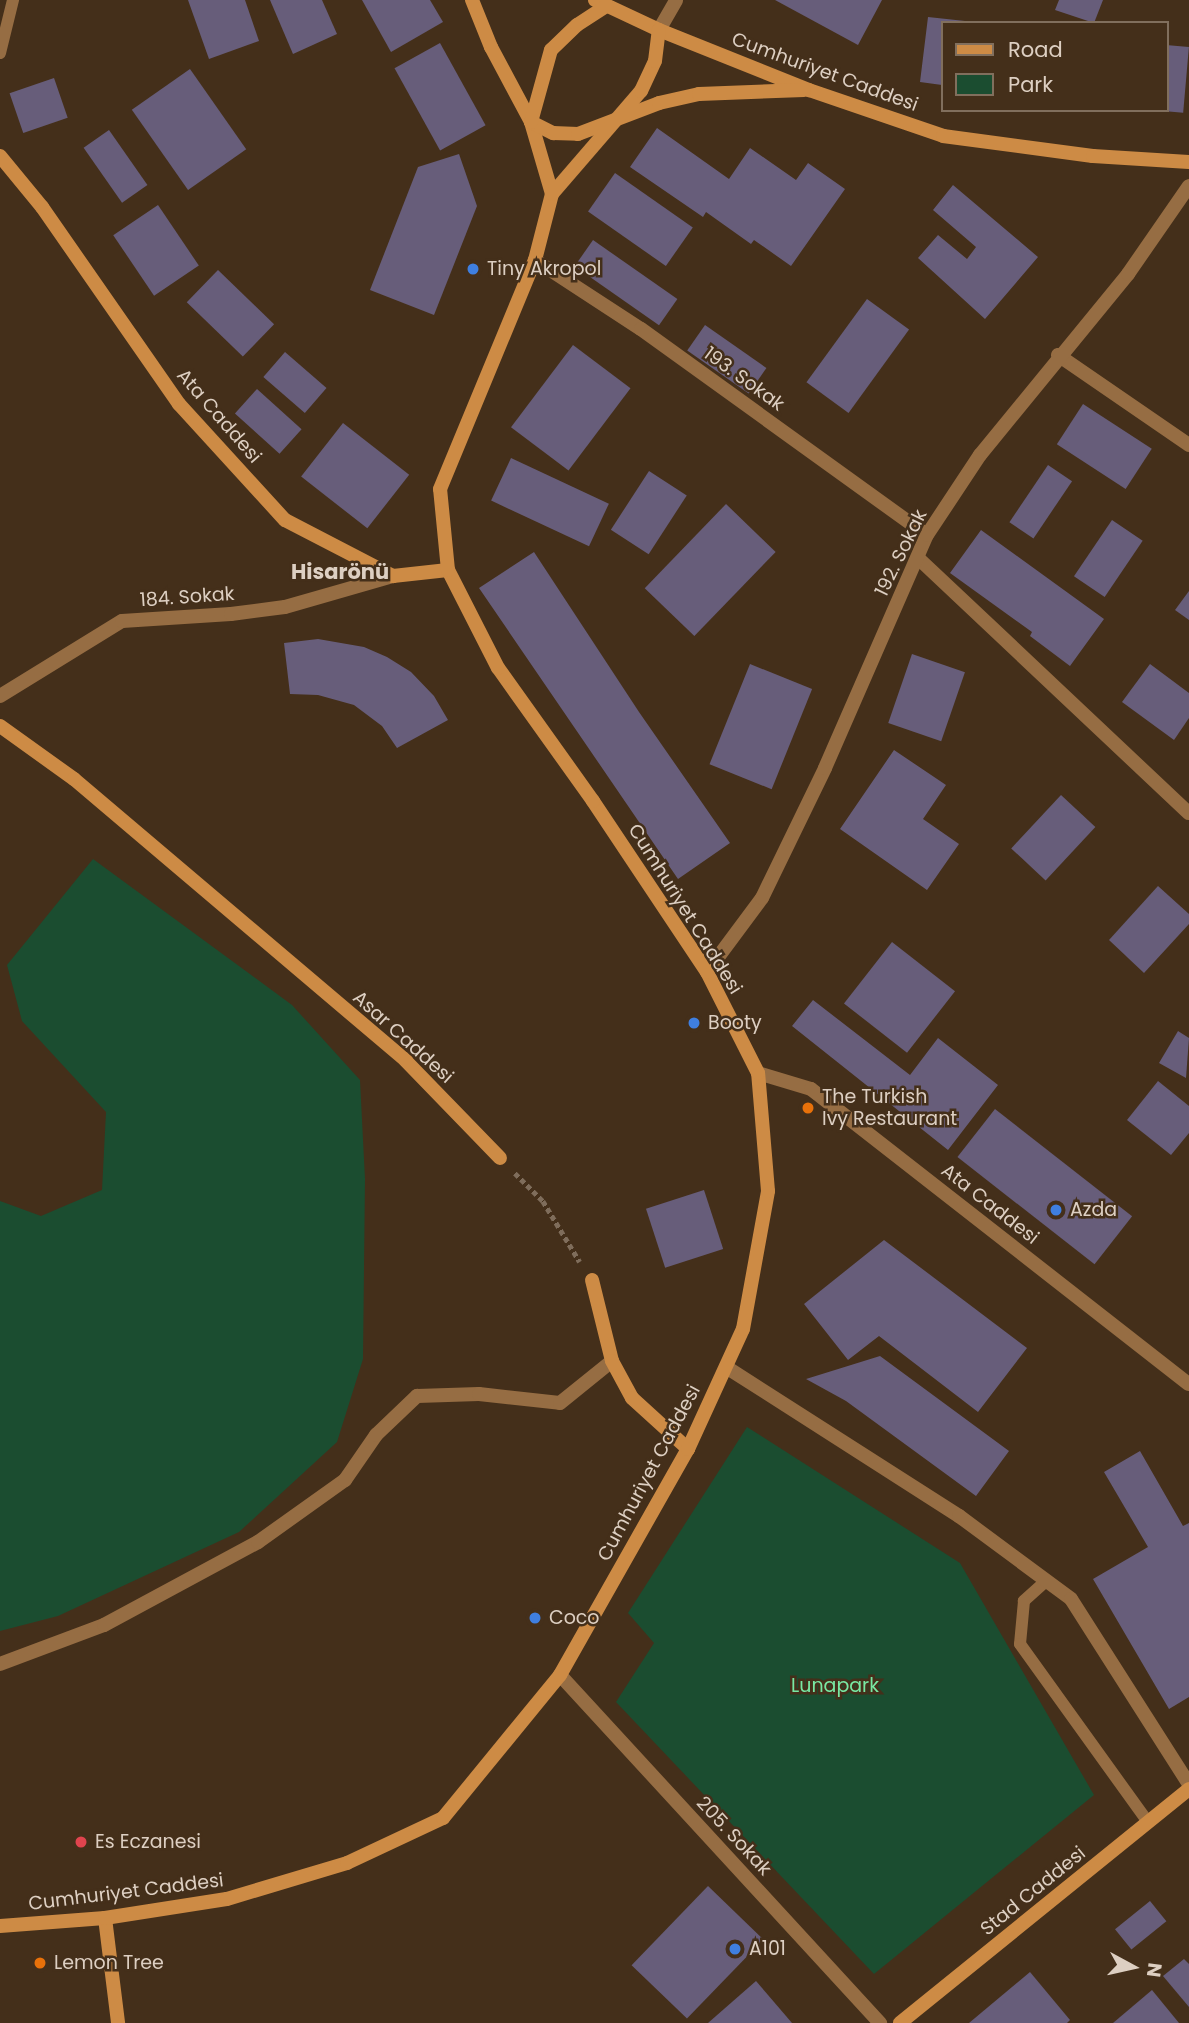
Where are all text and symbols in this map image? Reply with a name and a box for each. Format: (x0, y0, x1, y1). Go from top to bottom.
legend (940, 21, 1168, 112)
street label: Cumhuriyet Caddesi (729, 28, 921, 116)
text: Road (1008, 35, 1063, 64)
text: Park (1008, 70, 1053, 99)
place label: Tiny Akropol (487, 258, 601, 280)
marker: Tiny Akropol (465, 261, 481, 277)
street label: 193. Sokak (699, 342, 789, 416)
street label: Ata Caddesi (172, 364, 266, 468)
street label: 192. Sokak (870, 506, 932, 600)
district label: Hisarönü (291, 559, 389, 585)
street label: 184. Sokak (139, 582, 235, 612)
street label: Cumhuriyet Caddesi (623, 820, 747, 998)
street label: Asar Caddesi (348, 986, 458, 1088)
place label: Booty (708, 1012, 762, 1034)
marker: Booty (686, 1015, 702, 1031)
place label: The Turkish Ivy Restaurant (822, 1086, 957, 1130)
marker: The Turkish Ivy Restaurant (800, 1100, 816, 1116)
street label: Ata Caddesi (937, 1159, 1043, 1249)
place label: Azda (1070, 1199, 1117, 1221)
marker: Azda (1048, 1202, 1064, 1218)
street label: Cumhuriyet Caddesi (593, 1381, 705, 1565)
place label: Coco (549, 1607, 600, 1629)
marker: Coco (527, 1610, 543, 1626)
park label: Lunapark (791, 1675, 879, 1697)
street label: 205. Sokak (692, 1792, 776, 1880)
place label: Es Eczanesi (95, 1831, 201, 1853)
marker: Es Eczanesi (73, 1834, 89, 1850)
street label: Stad Caddesi (976, 1842, 1090, 1940)
street label: Cumhuriyet Caddesi (27, 1869, 225, 1915)
north arrow (1098, 1932, 1168, 2002)
place label: A101 (749, 1938, 786, 1960)
marker: A101 (727, 1941, 743, 1957)
place label: Lemon Tree (54, 1952, 164, 1974)
marker: Lemon Tree (32, 1955, 48, 1971)
text: N (1140, 1961, 1169, 1979)

